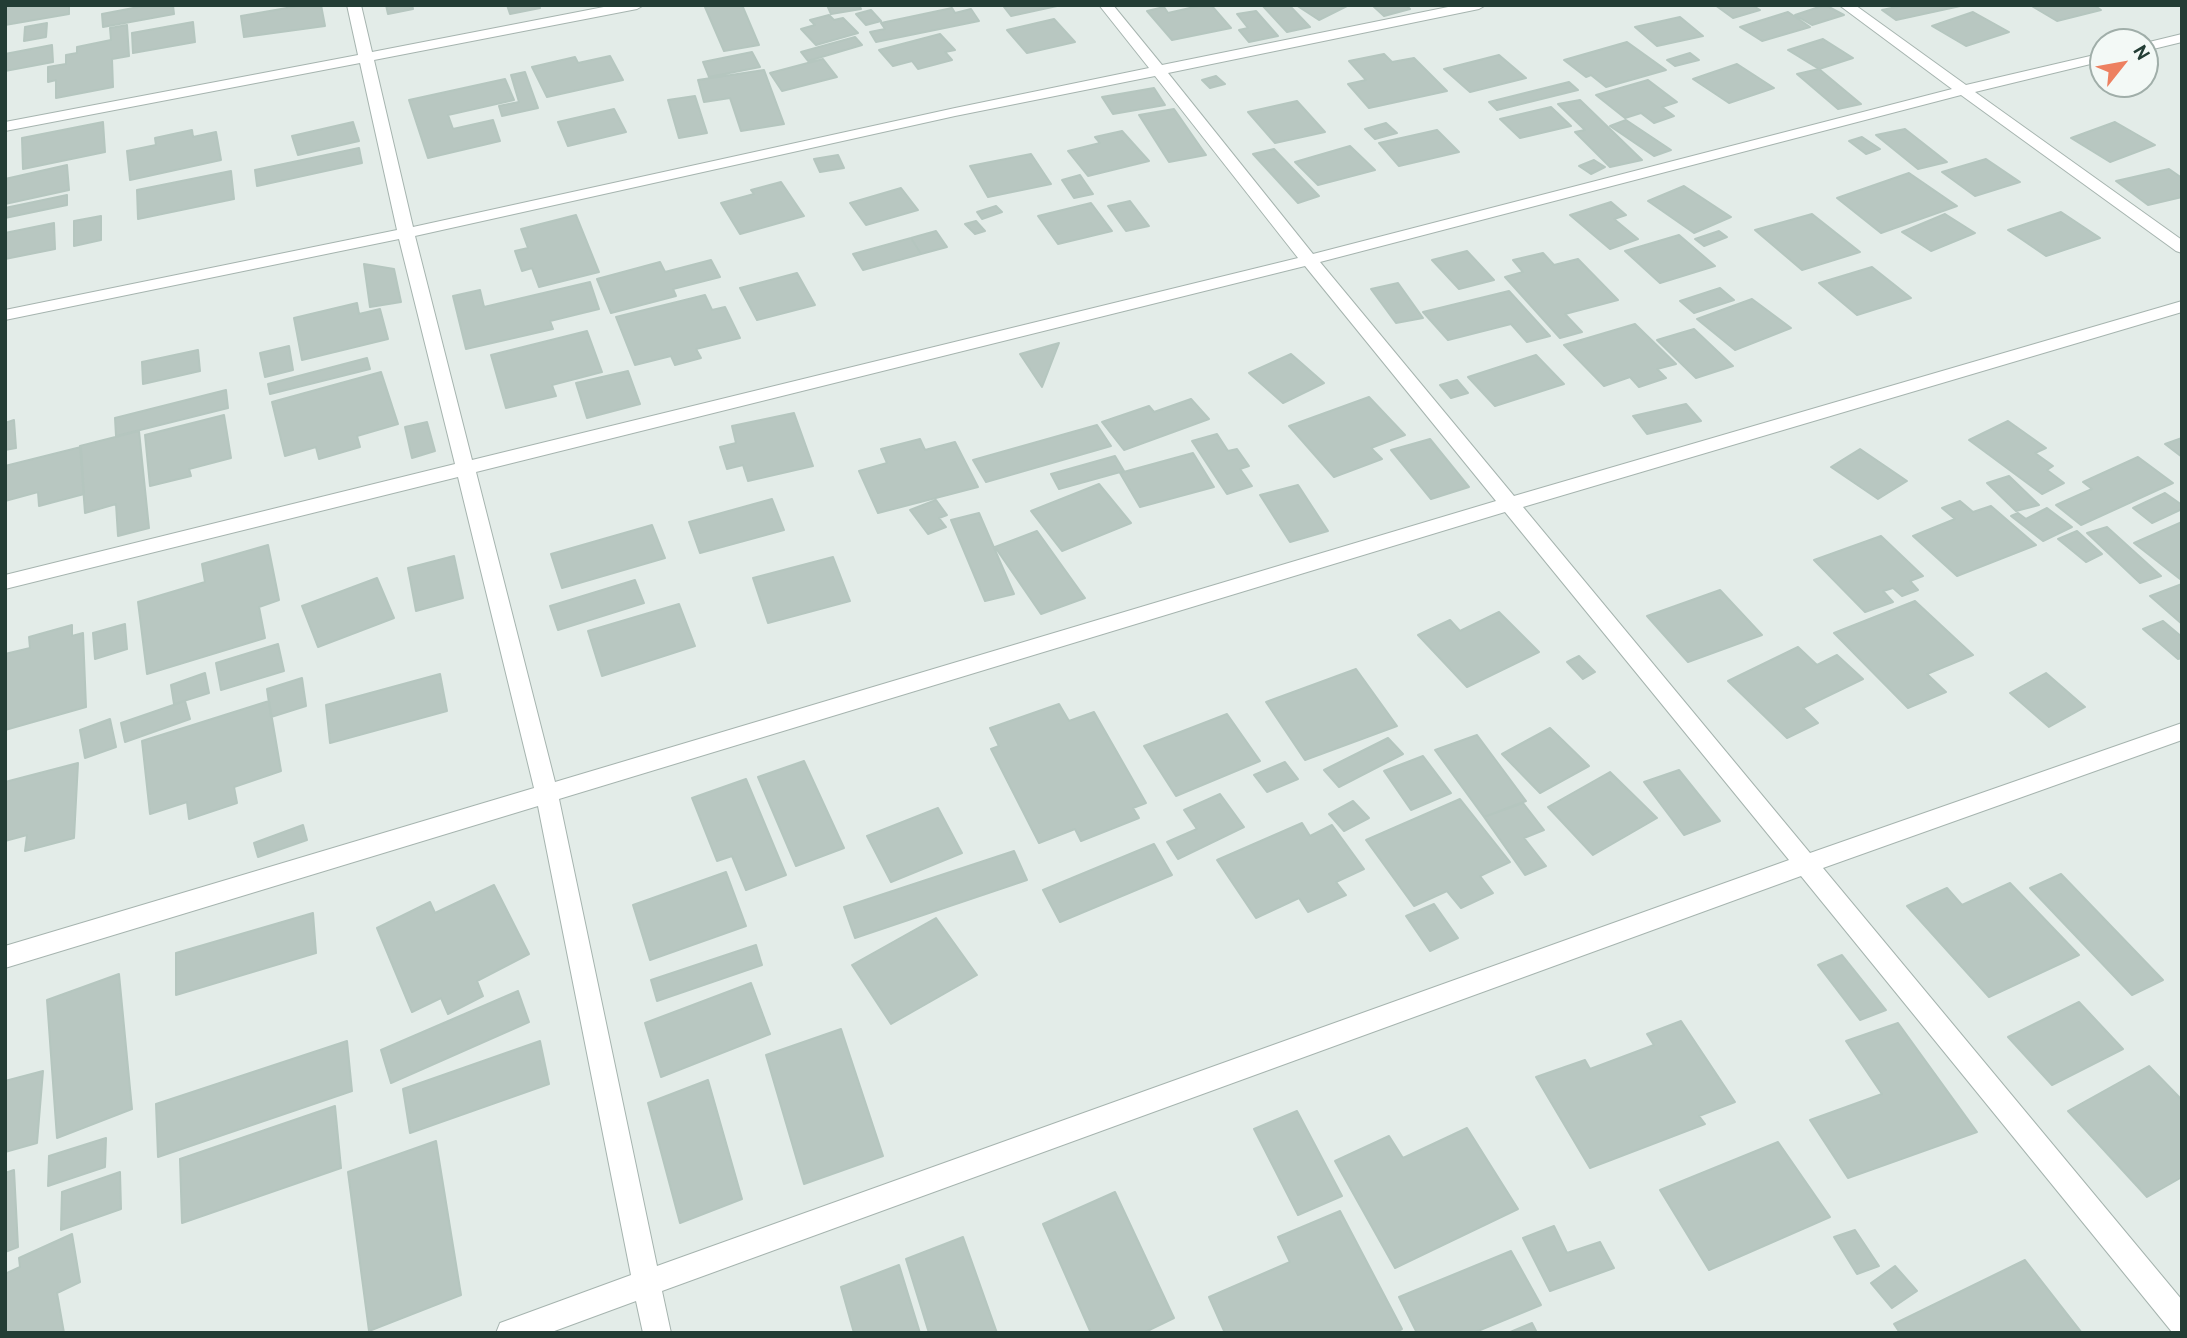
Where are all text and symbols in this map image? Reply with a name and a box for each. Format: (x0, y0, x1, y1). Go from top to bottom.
north arrow (2089, 28, 2159, 98)
text: N (2126, 41, 2154, 65)

